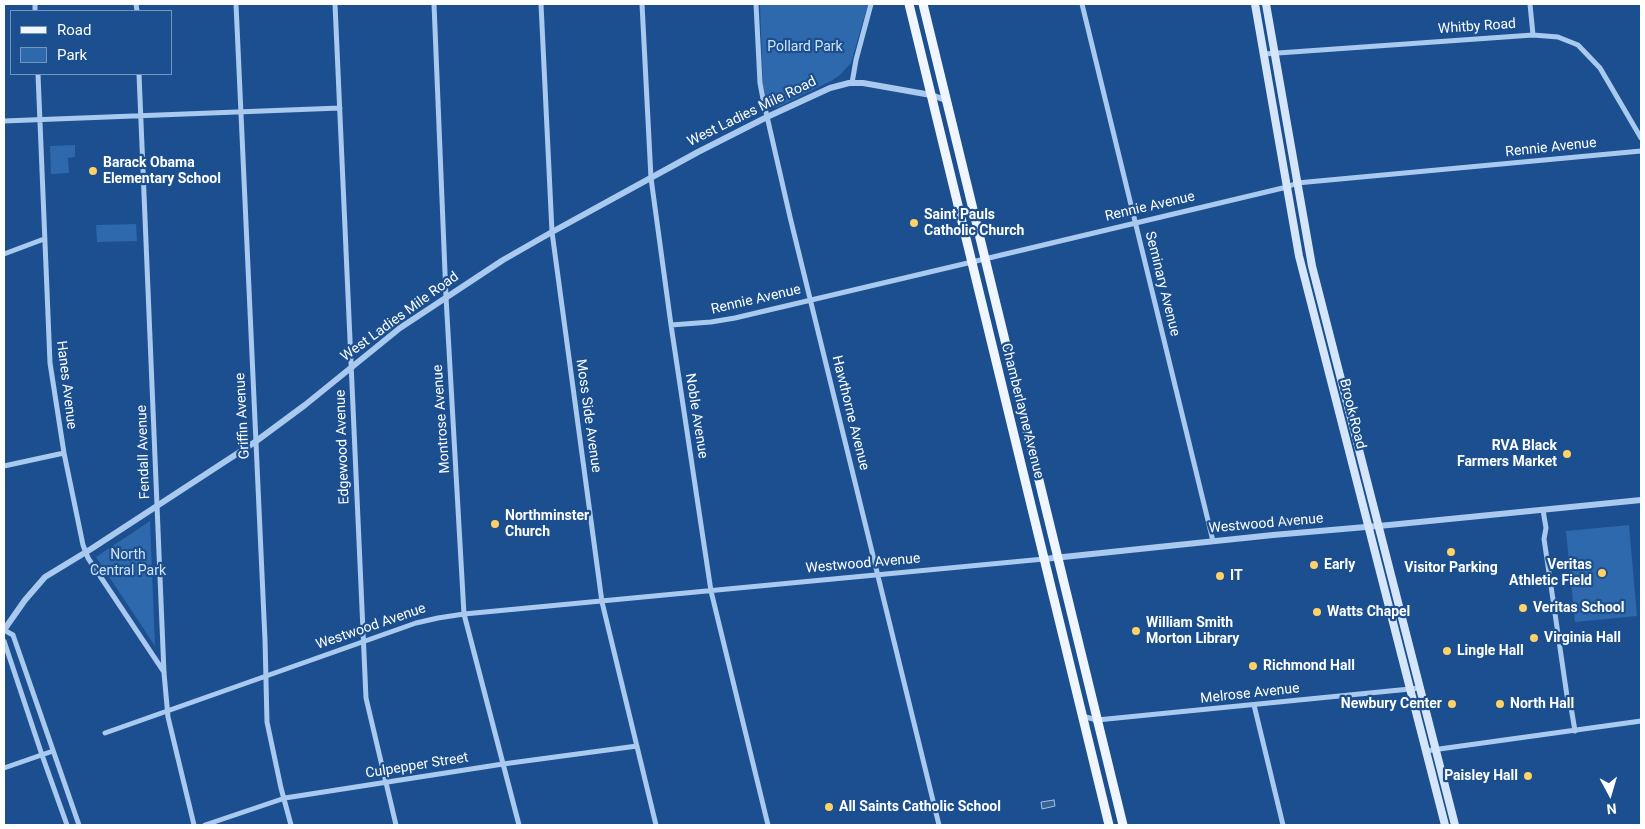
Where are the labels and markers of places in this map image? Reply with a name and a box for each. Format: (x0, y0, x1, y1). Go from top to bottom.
place label: Barack Obama Elementary School (103, 155, 221, 188)
marker: Barack Obama Elementary School (87, 165, 99, 177)
place label: Saint Pauls Catholic Church (924, 207, 1024, 240)
marker: Saint Pauls Catholic Church (908, 217, 920, 229)
place label: RVA Black Farmers Market (1457, 438, 1557, 471)
marker: RVA Black Farmers Market (1561, 448, 1573, 460)
place label: Northminster Church (505, 508, 589, 540)
marker: Northminster Church (489, 518, 501, 530)
marker: Visitor Parking (1445, 546, 1457, 558)
place label: Early (1324, 557, 1355, 573)
place label: Veritas Athletic Field (1509, 557, 1592, 590)
marker: Early (1308, 559, 1320, 571)
place label: Visitor Parking (1404, 560, 1498, 576)
marker: Veritas Athletic Field (1596, 567, 1608, 579)
place label: IT (1230, 568, 1243, 584)
marker: IT (1214, 570, 1226, 582)
place label: Veritas School (1533, 600, 1624, 616)
marker: Veritas School (1517, 602, 1529, 614)
place label: Watts Chapel (1327, 604, 1410, 620)
marker: Watts Chapel (1311, 606, 1323, 618)
place label: William Smith Morton Library (1146, 615, 1239, 648)
marker: William Smith Morton Library (1130, 625, 1142, 637)
place label: Virginia Hall (1544, 630, 1621, 646)
marker: Virginia Hall (1528, 632, 1540, 644)
place label: Lingle Hall (1457, 643, 1524, 659)
marker: Lingle Hall (1441, 645, 1453, 657)
place label: Richmond Hall (1263, 658, 1355, 674)
marker: Richmond Hall (1247, 660, 1259, 672)
place label: Newbury Center (1341, 696, 1442, 712)
place label: North Hall (1510, 696, 1574, 712)
marker: Newbury Center (1446, 698, 1458, 710)
marker: North Hall (1494, 698, 1506, 710)
place label: Paisley Hall (1444, 768, 1518, 784)
marker: Paisley Hall (1522, 770, 1534, 782)
place label: All Saints Catholic School (839, 799, 1001, 815)
marker: All Saints Catholic School (823, 801, 835, 813)

